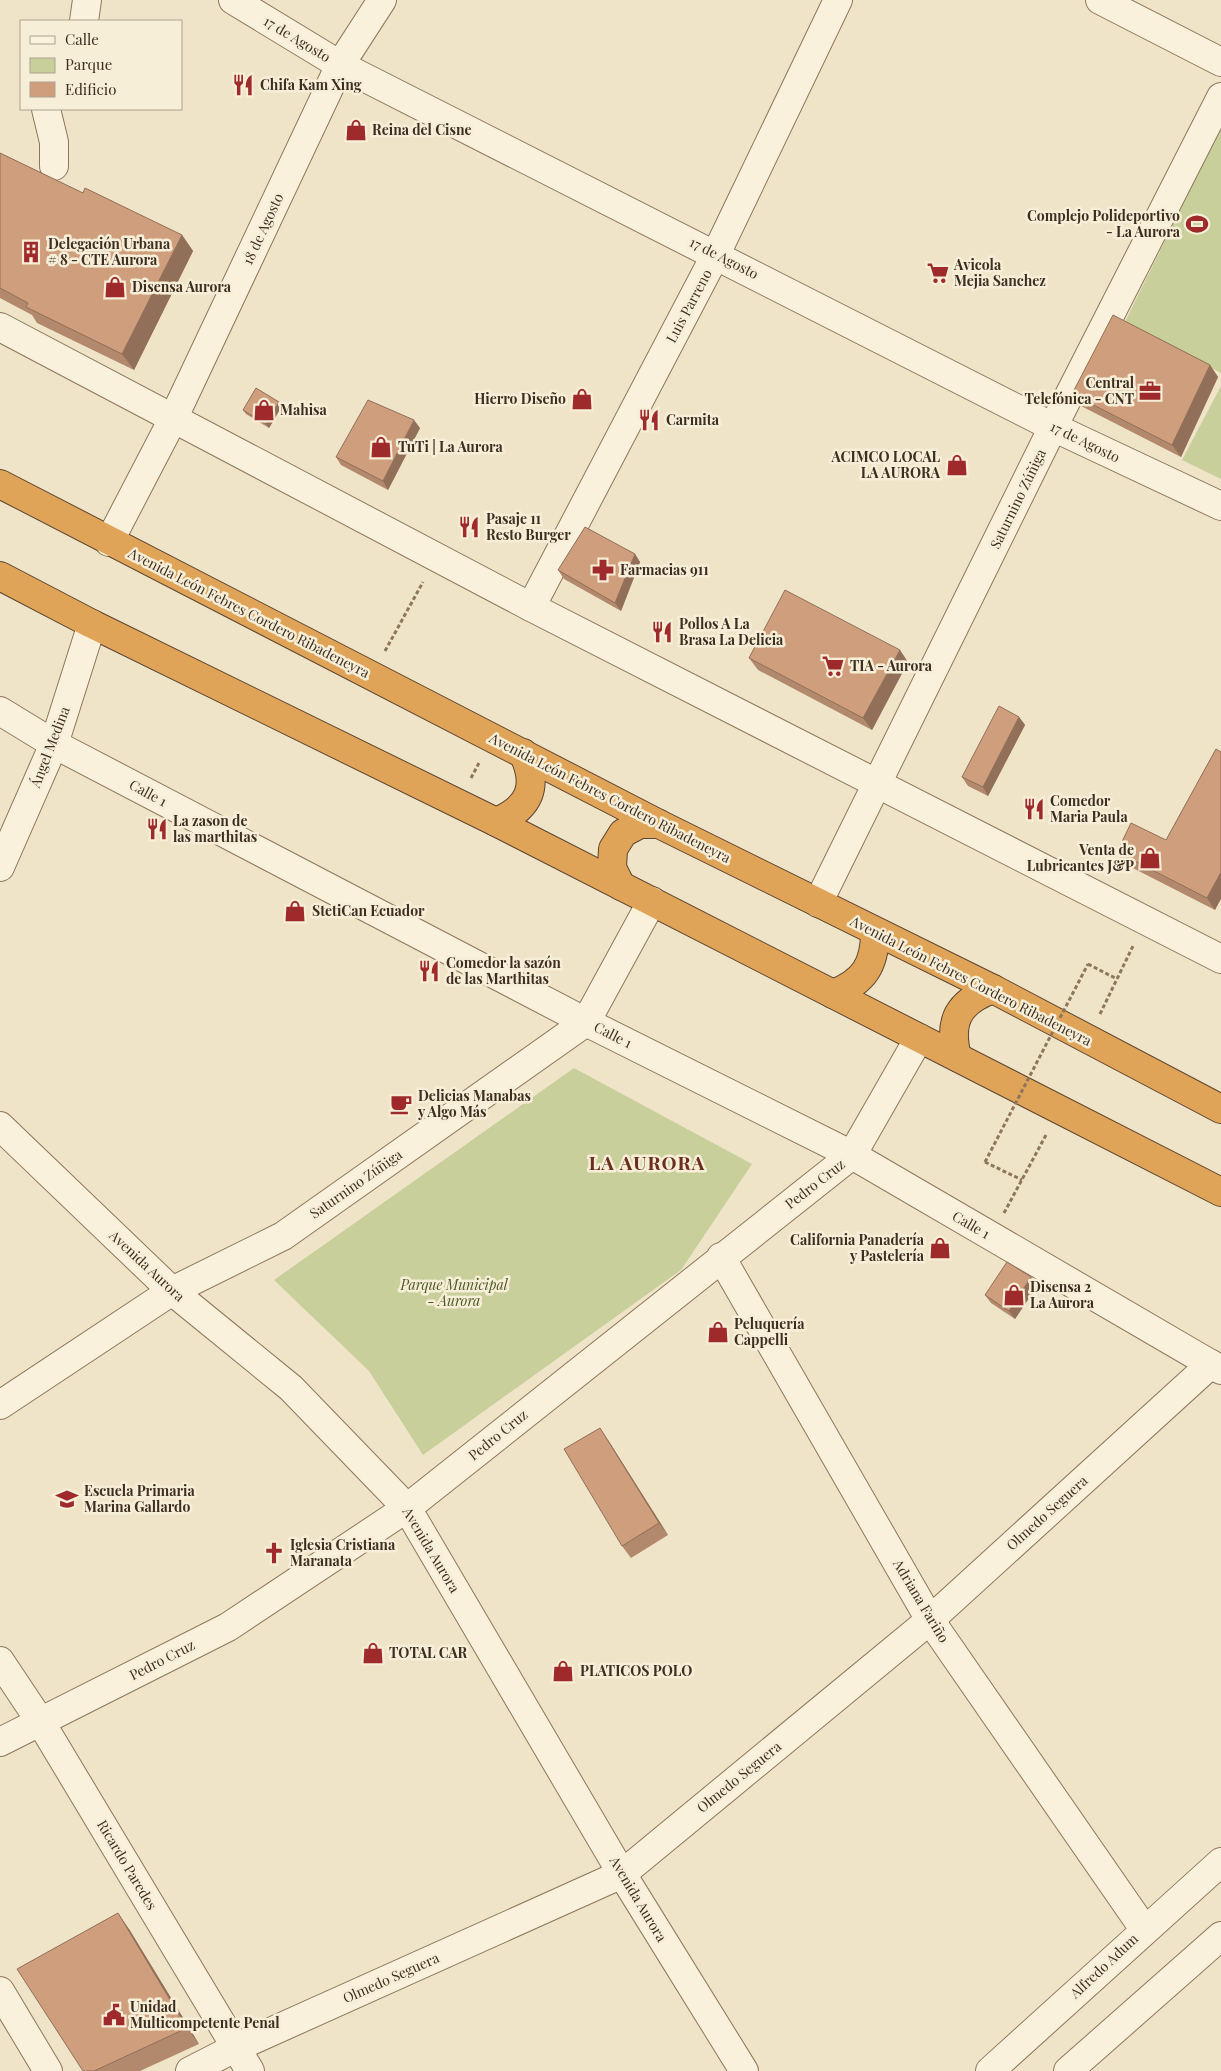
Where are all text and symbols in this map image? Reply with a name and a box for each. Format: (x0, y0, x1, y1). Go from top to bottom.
street label: 17 de Agosto (260, 11, 335, 66)
legend (20, 20, 182, 110)
text: Calle (65, 29, 99, 49)
text: Parque (65, 54, 112, 74)
restaurant icon: Chifa Kam Xing (230, 72, 256, 98)
place label: Chifa Kam Xing (260, 75, 362, 94)
text: Edificio (65, 79, 116, 99)
shop icon: Reina del Cisne (343, 117, 369, 143)
place label: Reina del Cisne (372, 120, 472, 139)
street label: 18 de Agosto (238, 190, 288, 268)
place label: Complejo Polideportivo - La Aurora (1027, 206, 1181, 241)
sports icon: Complejo Polideportivo - La Aurora (1184, 211, 1210, 237)
street label: 17 de Agosto (686, 232, 762, 283)
place label: Delegación Urbana # 8 - CTE Aurora (48, 234, 171, 269)
building icon: Delegación Urbana # 8 - CTE Aurora (18, 239, 44, 265)
place label: Avicola Mejia Sanchez (953, 255, 1046, 290)
supermarket icon: Avicola Mejia Sanchez (925, 260, 951, 286)
street label: Luis Parreno (661, 265, 716, 346)
shop icon: Disensa Aurora (102, 274, 128, 300)
place label: Disensa Aurora (132, 277, 232, 296)
place label: Central Telefónica - CNT (1025, 373, 1135, 408)
office icon: Central Telefónica - CNT (1137, 378, 1163, 404)
shop icon: Hierro Diseño (569, 386, 595, 412)
place label: Hierro Diseño (474, 389, 566, 408)
shop icon: Mahisa (251, 397, 277, 423)
place label: Mahisa (280, 400, 328, 419)
restaurant icon: Carmita (636, 407, 662, 433)
place label: Carmita (666, 410, 720, 429)
street label: 17 de Agosto (1047, 417, 1123, 467)
shop icon: TuTi | La Aurora (368, 434, 394, 460)
place label: TuTi | La Aurora (398, 437, 504, 456)
street label: Saturnino Zúñiga (985, 446, 1050, 552)
place label: ACIMCO LOCAL LA AURORA (830, 447, 941, 482)
shop icon: ACIMCO LOCAL LA AURORA (944, 452, 970, 478)
place label: Pasaje 11 Resto Burger (486, 509, 571, 544)
restaurant icon: Pasaje 11 Resto Burger (456, 514, 482, 540)
street label: Avenida León Febres Cordero Ribadeneyra (125, 543, 373, 682)
pharmacy icon: Farmacias 911 (590, 557, 616, 583)
place label: Farmacias 911 (620, 560, 709, 579)
place label: Pollos A La Brasa La Delicia (679, 614, 784, 649)
restaurant icon: Pollos A La Brasa La Delicia (649, 619, 675, 645)
supermarket icon: TIA - Aurora (820, 653, 846, 679)
place label: TIA - Aurora (850, 656, 933, 675)
street label: Ángel Medina (25, 704, 74, 791)
street label: Avenida León Febres Cordero Ribadeneyra (486, 728, 734, 867)
street label: Calle 1 (126, 775, 170, 810)
place label: Comedor Maria Paula (1050, 791, 1128, 826)
restaurant icon: Comedor Maria Paula (1021, 796, 1047, 822)
place label: La zason de las marthitas (173, 811, 257, 846)
restaurant icon: La zason de las marthitas (144, 816, 170, 842)
place label: Venta de Lubricantes J&P (1027, 840, 1134, 875)
shop icon: Venta de Lubricantes J&P (1137, 845, 1163, 871)
shop icon: StetiCan Ecuador (282, 898, 308, 924)
place label: StetiCan Ecuador (312, 901, 425, 920)
street label: Avenida León Febres Cordero Ribadeneyra (847, 911, 1095, 1050)
place label: Comedor la sazón de las Marthitas (446, 953, 561, 988)
restaurant icon: Comedor la sazón de las Marthitas (416, 958, 442, 984)
street label: Calle 1 (591, 1017, 635, 1052)
place label: Delicias Manabas y Algo Más (417, 1086, 531, 1121)
cafe icon: Delicias Manabas y Algo Más (388, 1091, 414, 1117)
street label: Saturnino Zúñiga (306, 1145, 406, 1223)
district label: LA AURORA (589, 1149, 705, 1175)
street label: Pedro Cruz (781, 1154, 849, 1213)
street label: Calle 1 (949, 1206, 993, 1243)
street label: Avenida Aurora (105, 1225, 189, 1305)
place label: California Panadería y Pastelería (790, 1230, 925, 1265)
shop icon: California Panadería y Pastelería (927, 1235, 953, 1261)
park label: Parque Municipal - Aurora (399, 1275, 509, 1310)
place label: Disensa 2 La Aurora (1030, 1277, 1095, 1312)
shop icon: Disensa 2 La Aurora (1001, 1282, 1027, 1308)
place label: Peluquería Cappelli (734, 1314, 805, 1349)
shop icon: Peluquería Cappelli (705, 1319, 731, 1345)
street label: Pedro Cruz (464, 1405, 532, 1464)
street label: Olmedo Seguera (1002, 1471, 1091, 1554)
place label: Escuela Primaria Marina Gallardo (84, 1481, 195, 1516)
school or university icon: Escuela Primaria Marina Gallardo (54, 1486, 80, 1512)
street label: Avenida Aurora (398, 1503, 464, 1596)
place label: Iglesia Cristiana Maranata (290, 1535, 396, 1570)
church icon: Iglesia Cristiana Maranata (261, 1540, 287, 1566)
street label: Adriana Fariño (889, 1555, 954, 1646)
street label: Pedro Cruz (126, 1635, 198, 1684)
shop icon: TOTAL CAR (360, 1640, 386, 1666)
place label: TOTAL CAR (389, 1643, 468, 1662)
shop icon: PLATICOS POLO (550, 1658, 576, 1684)
place label: PLATICOS POLO (580, 1661, 692, 1680)
street label: Olmedo Seguera (692, 1737, 785, 1817)
street label: Ricardo Paredes (93, 1816, 162, 1913)
street label: Avenida Aurora (605, 1852, 671, 1945)
street label: Alfredo Adum (1065, 1929, 1142, 2003)
street label: Olmedo Seguera (340, 1948, 442, 2007)
place label: Unidad Multicompetente Penal (130, 1997, 280, 2032)
public building icon: Unidad Multicompetente Penal (101, 2002, 127, 2028)

